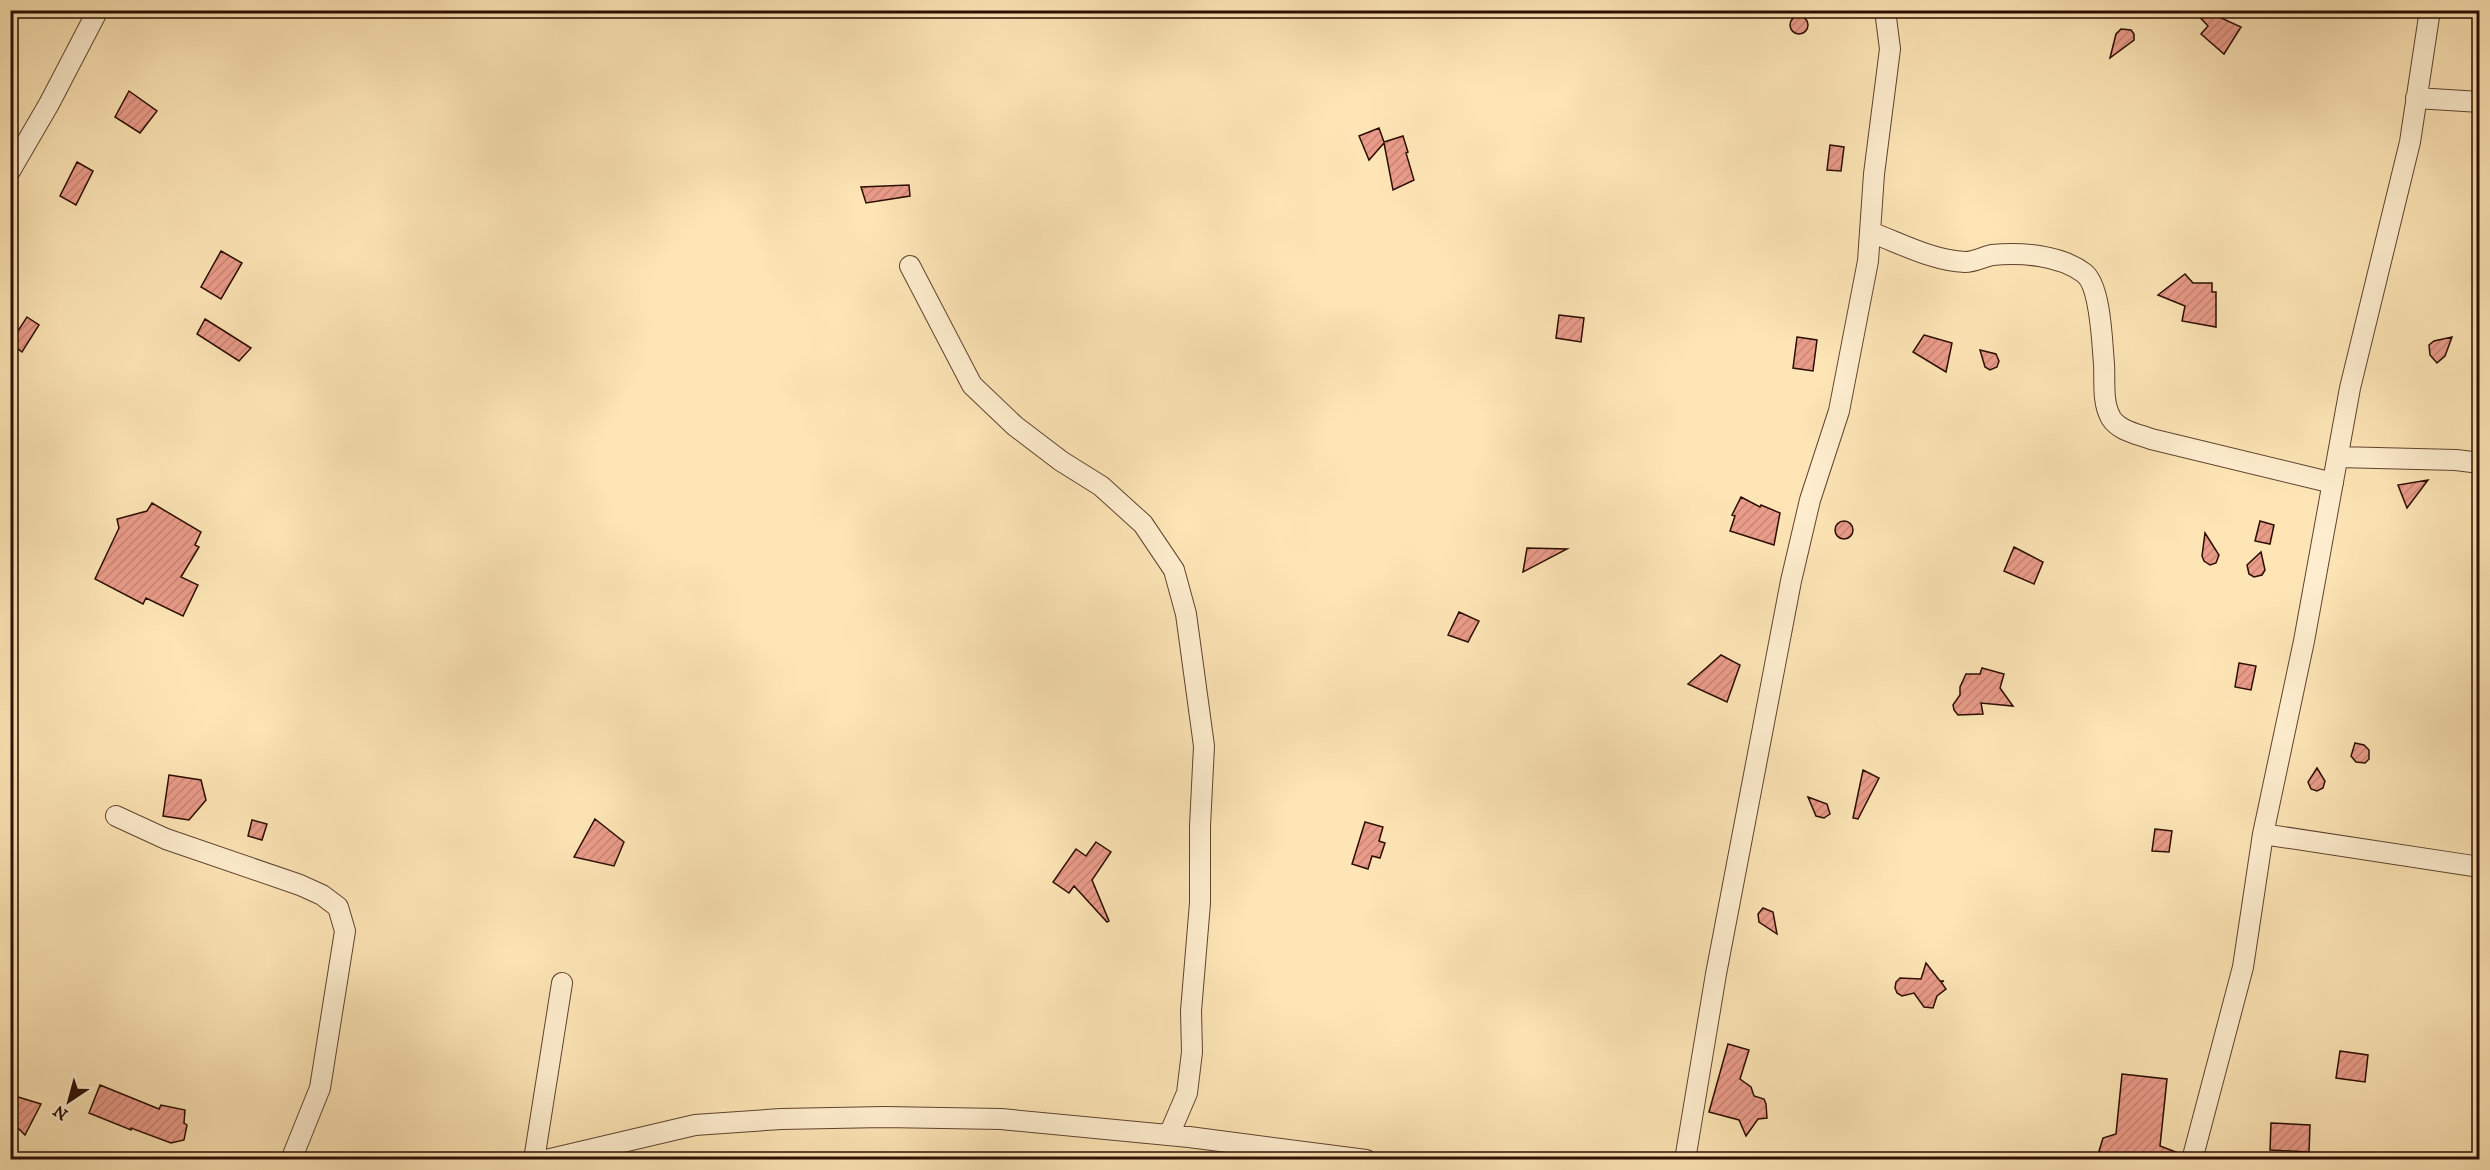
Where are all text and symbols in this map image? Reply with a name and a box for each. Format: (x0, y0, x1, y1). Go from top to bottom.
north arrow (39, 1071, 99, 1131)
text: N (50, 1100, 72, 1124)

